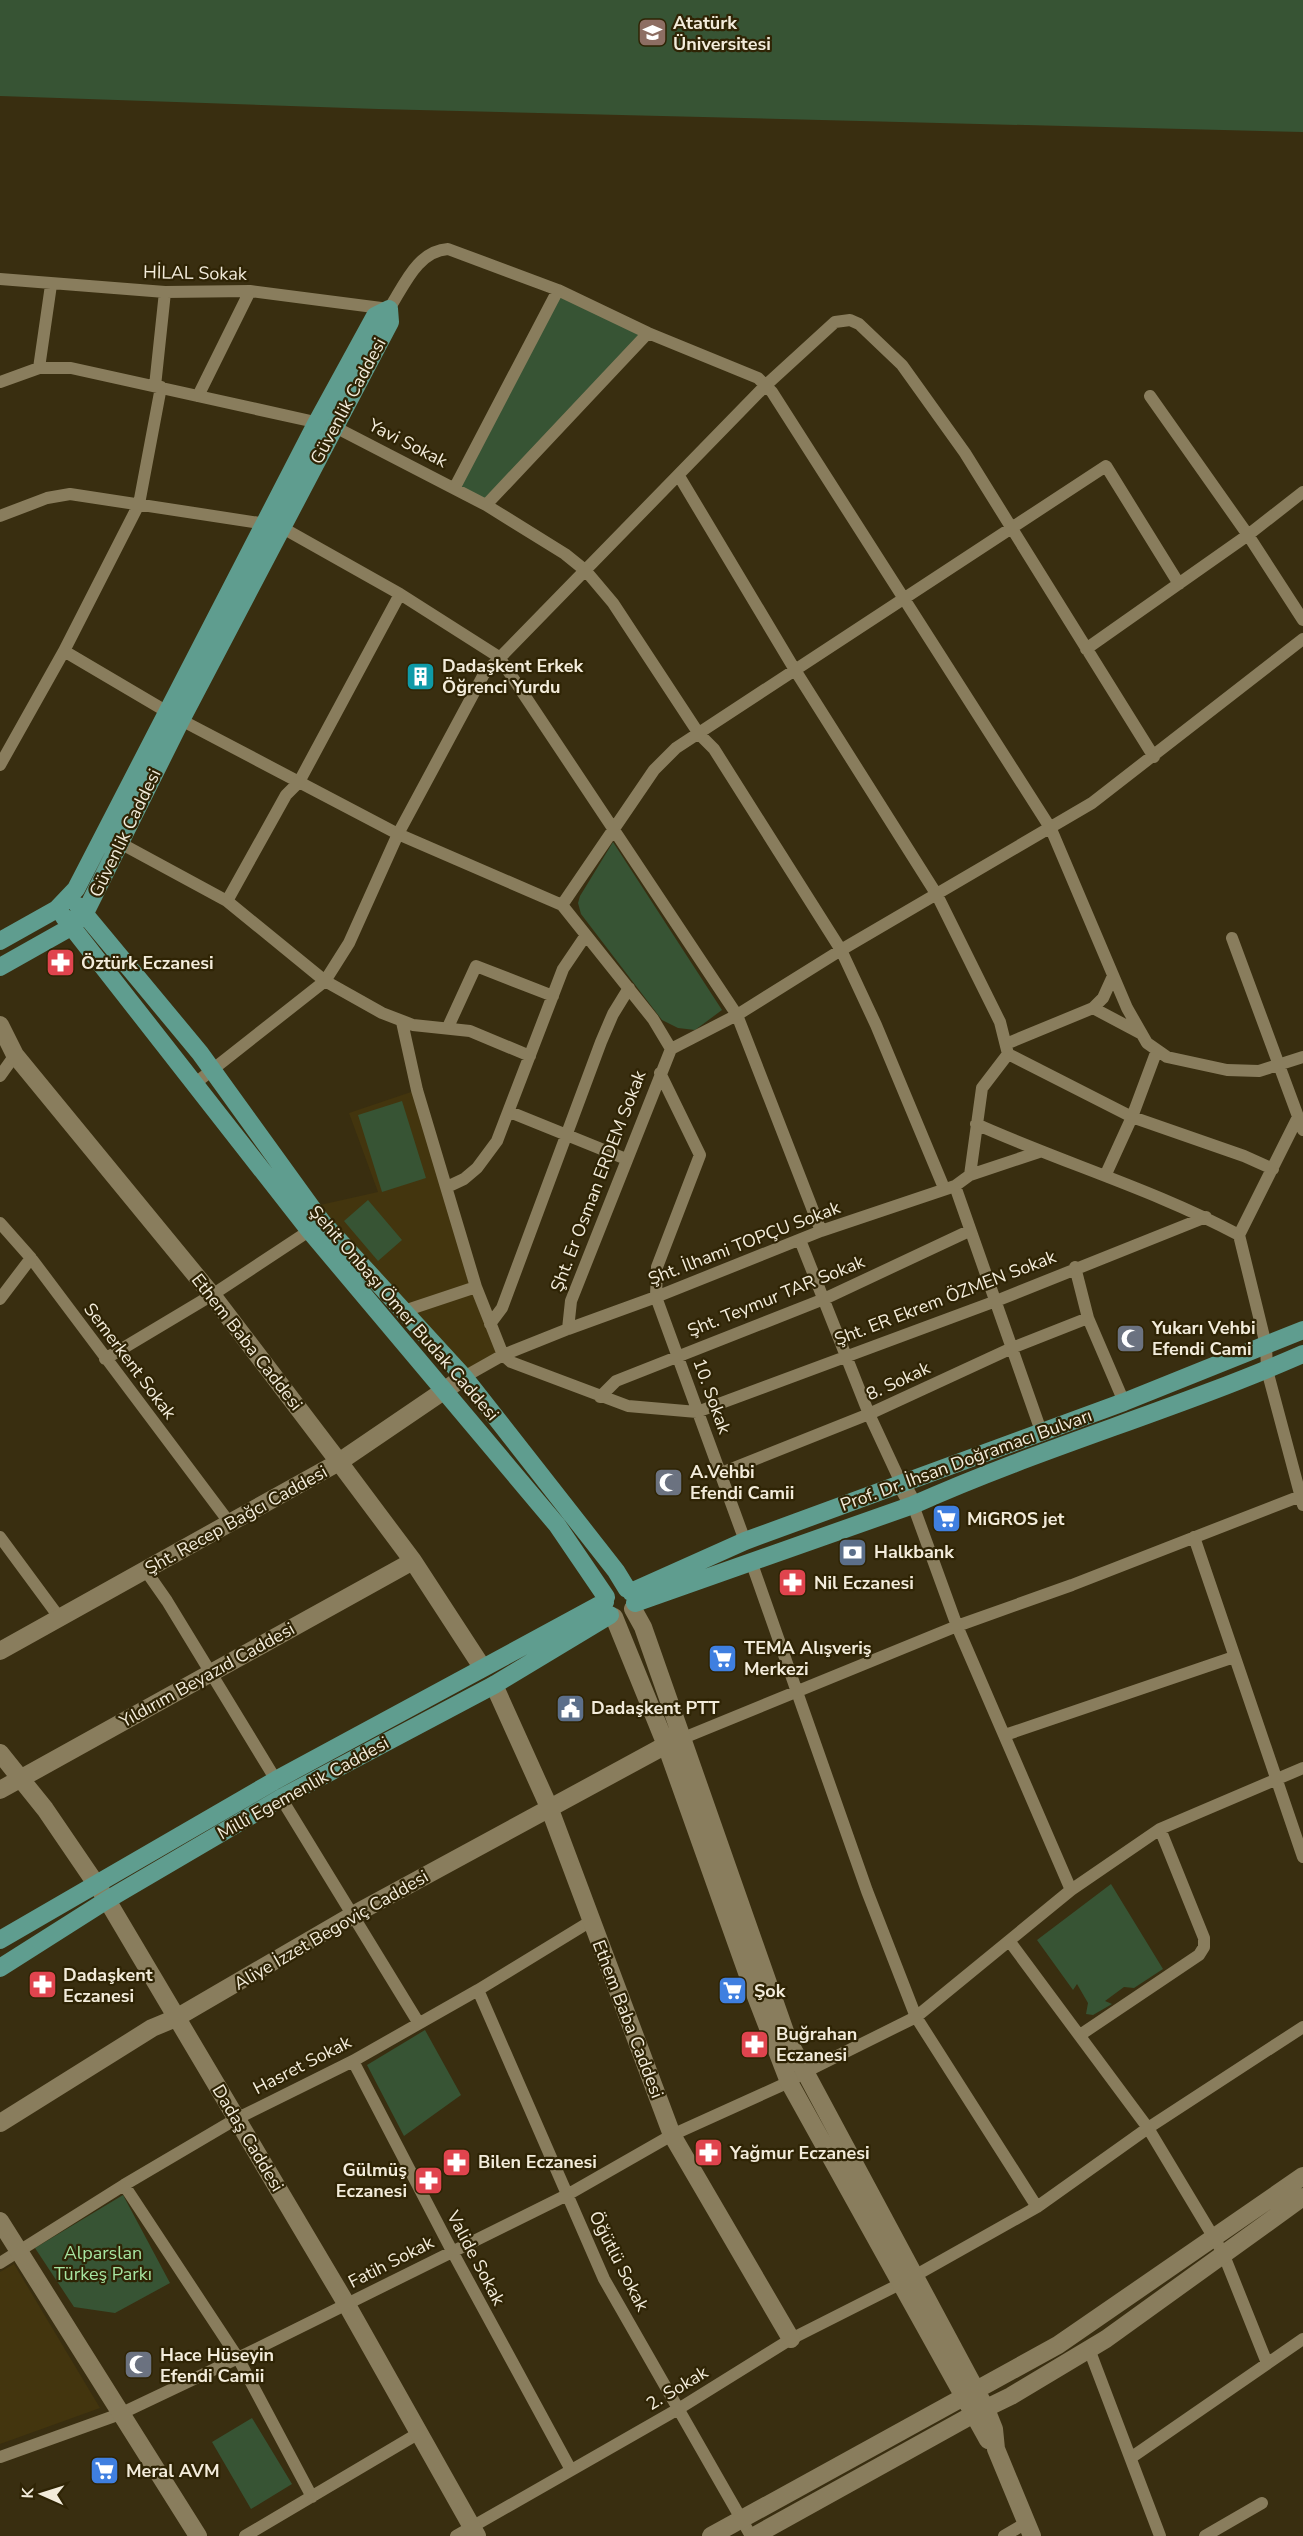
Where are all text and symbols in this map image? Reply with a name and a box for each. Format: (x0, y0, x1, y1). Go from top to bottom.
place label: Atatürk Üniversitesi (673, 11, 771, 56)
school or university icon: Atatürk Üniversitesi (636, 17, 668, 49)
street label: HİLAL Sokak (143, 260, 248, 286)
street label: Güvenlik Caddesi (305, 334, 391, 468)
street label: Yavi Sokak (364, 412, 452, 474)
place label: Dadaşkent Erkek Öğrenci Yurdu (442, 654, 584, 699)
building icon: Dadaşkent Erkek Öğrenci Yurdu (405, 660, 437, 692)
street label: Güvenlik Caddesi (84, 765, 166, 901)
pharmacy icon: Öztürk Eczanesi (44, 947, 76, 979)
place label: Öztürk Eczanesi (81, 951, 214, 975)
street label: Şht. Er Osman ERDEM Sokak (545, 1066, 652, 1295)
street label: Şht. İlhami TOPÇU Sokak (644, 1195, 844, 1291)
street label: Şehit Onbaşı Ömer Budak Caddesi (304, 1200, 504, 1426)
street label: Şht. ER Ekrem ÖZMEN Sokak (831, 1244, 1060, 1351)
street label: Şht. Teymur TAR Sokak (684, 1249, 869, 1343)
street label: Ethem Baba Caddesi (186, 1269, 308, 1415)
street label: Semerkent Sokak (78, 1298, 182, 1425)
place label: Yukarı Vehbi Efendi Cami (1151, 1316, 1255, 1361)
mosque icon: Yukarı Vehbi Efendi Cami (1115, 1322, 1147, 1354)
street label: 10. Sokak (687, 1355, 737, 1438)
street label: 8. Sokak (862, 1355, 935, 1406)
street label: Prof. Dr. İhsan Doğramacı Bulvarı (837, 1403, 1095, 1517)
street label: Şht. Recep Bağcı Caddesi (141, 1460, 331, 1580)
place label: A.Vehbi Efendi Camii (690, 1460, 794, 1505)
mosque icon: A.Vehbi Efendi Camii (653, 1466, 685, 1498)
supermarket icon: MiGROS jet (930, 1503, 962, 1535)
place label: MiGROS jet (967, 1507, 1064, 1531)
bank icon: Halkbank (837, 1536, 869, 1568)
place label: Halkbank (874, 1540, 954, 1564)
pharmacy icon: Nil Eczanesi (777, 1567, 809, 1599)
place label: Nil Eczanesi (814, 1571, 914, 1595)
street label: Yıldırım Beyazıd Caddesi (114, 1617, 299, 1734)
place label: TEMA Alışveriş Merkezi (744, 1636, 872, 1681)
supermarket icon: TEMA Alışveriş Merkezi (707, 1642, 739, 1674)
public building icon: Dadaşkent PTT (554, 1692, 586, 1724)
place label: Dadaşkent PTT (591, 1696, 720, 1720)
street label: Millî Egemenlik Caddesi (213, 1731, 393, 1845)
street label: Aliye İzzet Begoviç Caddesi (229, 1864, 433, 1996)
street label: Ethem Baba Caddesi (587, 1936, 669, 2102)
place label: Dadaşkent Eczanesi (63, 1963, 153, 2008)
pharmacy icon: Dadaşkent Eczanesi (26, 1969, 58, 2001)
supermarket icon: Şok (717, 1975, 749, 2007)
place label: Şok (754, 1979, 786, 2003)
place label: Buğrahan Eczanesi (776, 2022, 857, 2067)
pharmacy icon: Buğrahan Eczanesi (739, 2028, 771, 2060)
street label: Hasret Sokak (249, 2030, 356, 2100)
street label: Dadaş Caddesi (207, 2080, 289, 2196)
pharmacy icon: Yağmur Eczanesi (693, 2137, 725, 2169)
place label: Yağmur Eczanesi (729, 2141, 870, 2165)
pharmacy icon: Bilen Eczanesi (441, 2146, 473, 2178)
place label: Bilen Eczanesi (478, 2150, 597, 2174)
place label: Gülmüş Eczanesi (336, 2158, 407, 2203)
pharmacy icon: Gülmüş Eczanesi (412, 2164, 444, 2196)
street label: Valide Sokak (441, 2206, 511, 2310)
street label: Öğütlü Sokak (583, 2207, 655, 2316)
street label: Fatih Sokak (344, 2230, 439, 2294)
park label: Alparslan Türkeş Parkı (54, 2241, 152, 2286)
place label: Hace Hüseyin Efendi Camii (160, 2343, 274, 2388)
mosque icon: Hace Hüseyin Efendi Camii (123, 2349, 155, 2381)
street label: 2. Sokak (642, 2360, 713, 2416)
supermarket icon: Meral AVM (89, 2455, 121, 2487)
place label: Meral AVM (126, 2459, 220, 2483)
north arrow (12, 2464, 72, 2524)
text: K (17, 2486, 39, 2499)

